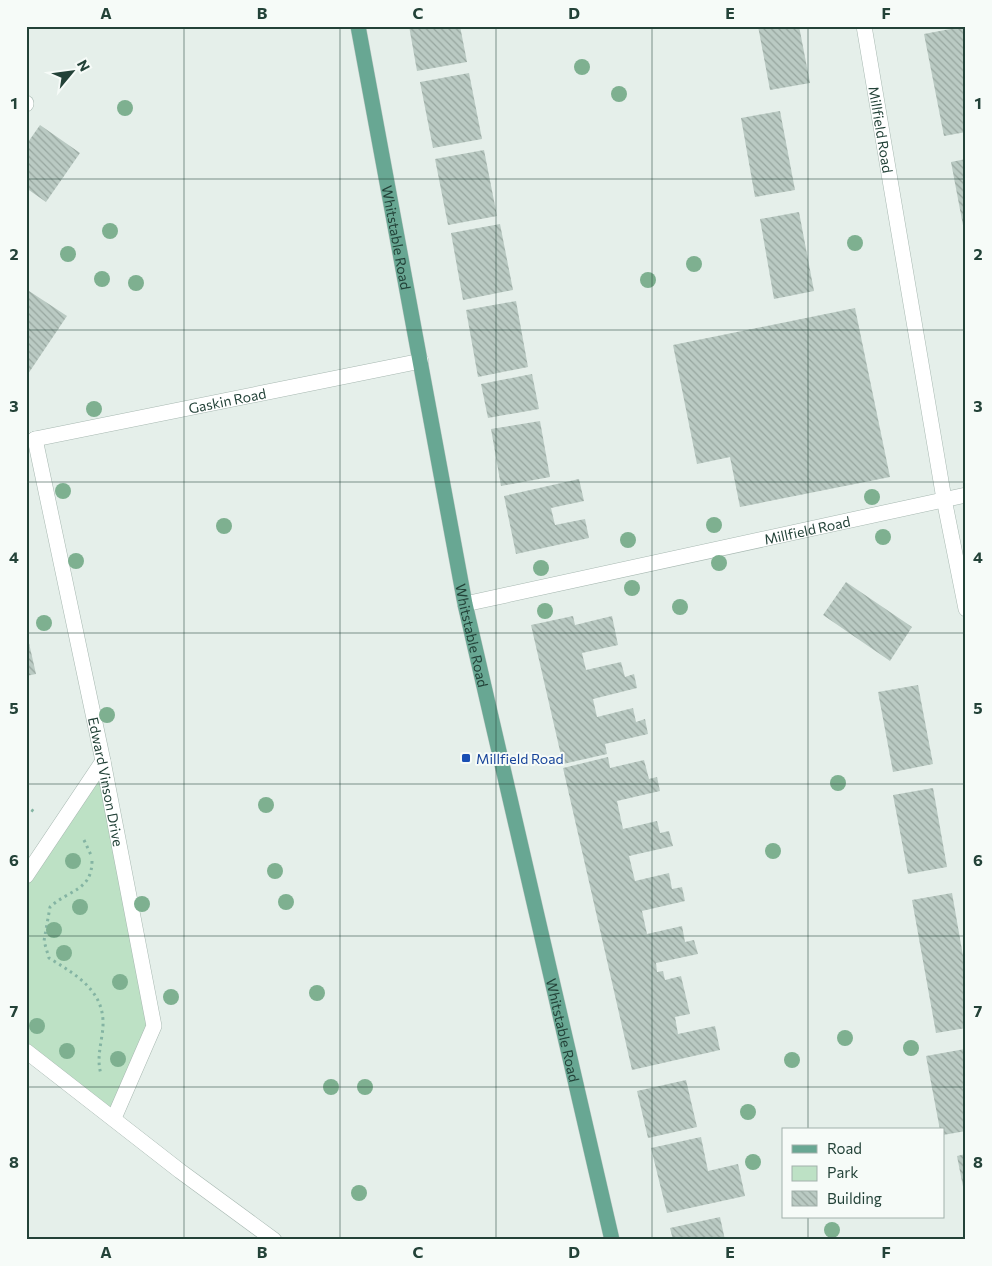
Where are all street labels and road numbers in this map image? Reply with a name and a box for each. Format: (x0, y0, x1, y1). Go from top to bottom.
street label: Millfield Road (866, 85, 897, 174)
street label: Whitstable Road (379, 184, 415, 291)
street label: Gaskin Road (187, 384, 267, 416)
street label: Millfield Road (762, 512, 852, 547)
street label: Whitstable Road (453, 582, 492, 689)
street label: Edward Vinson Drive (85, 715, 128, 848)
street label: Whitstable Road (543, 977, 584, 1083)

